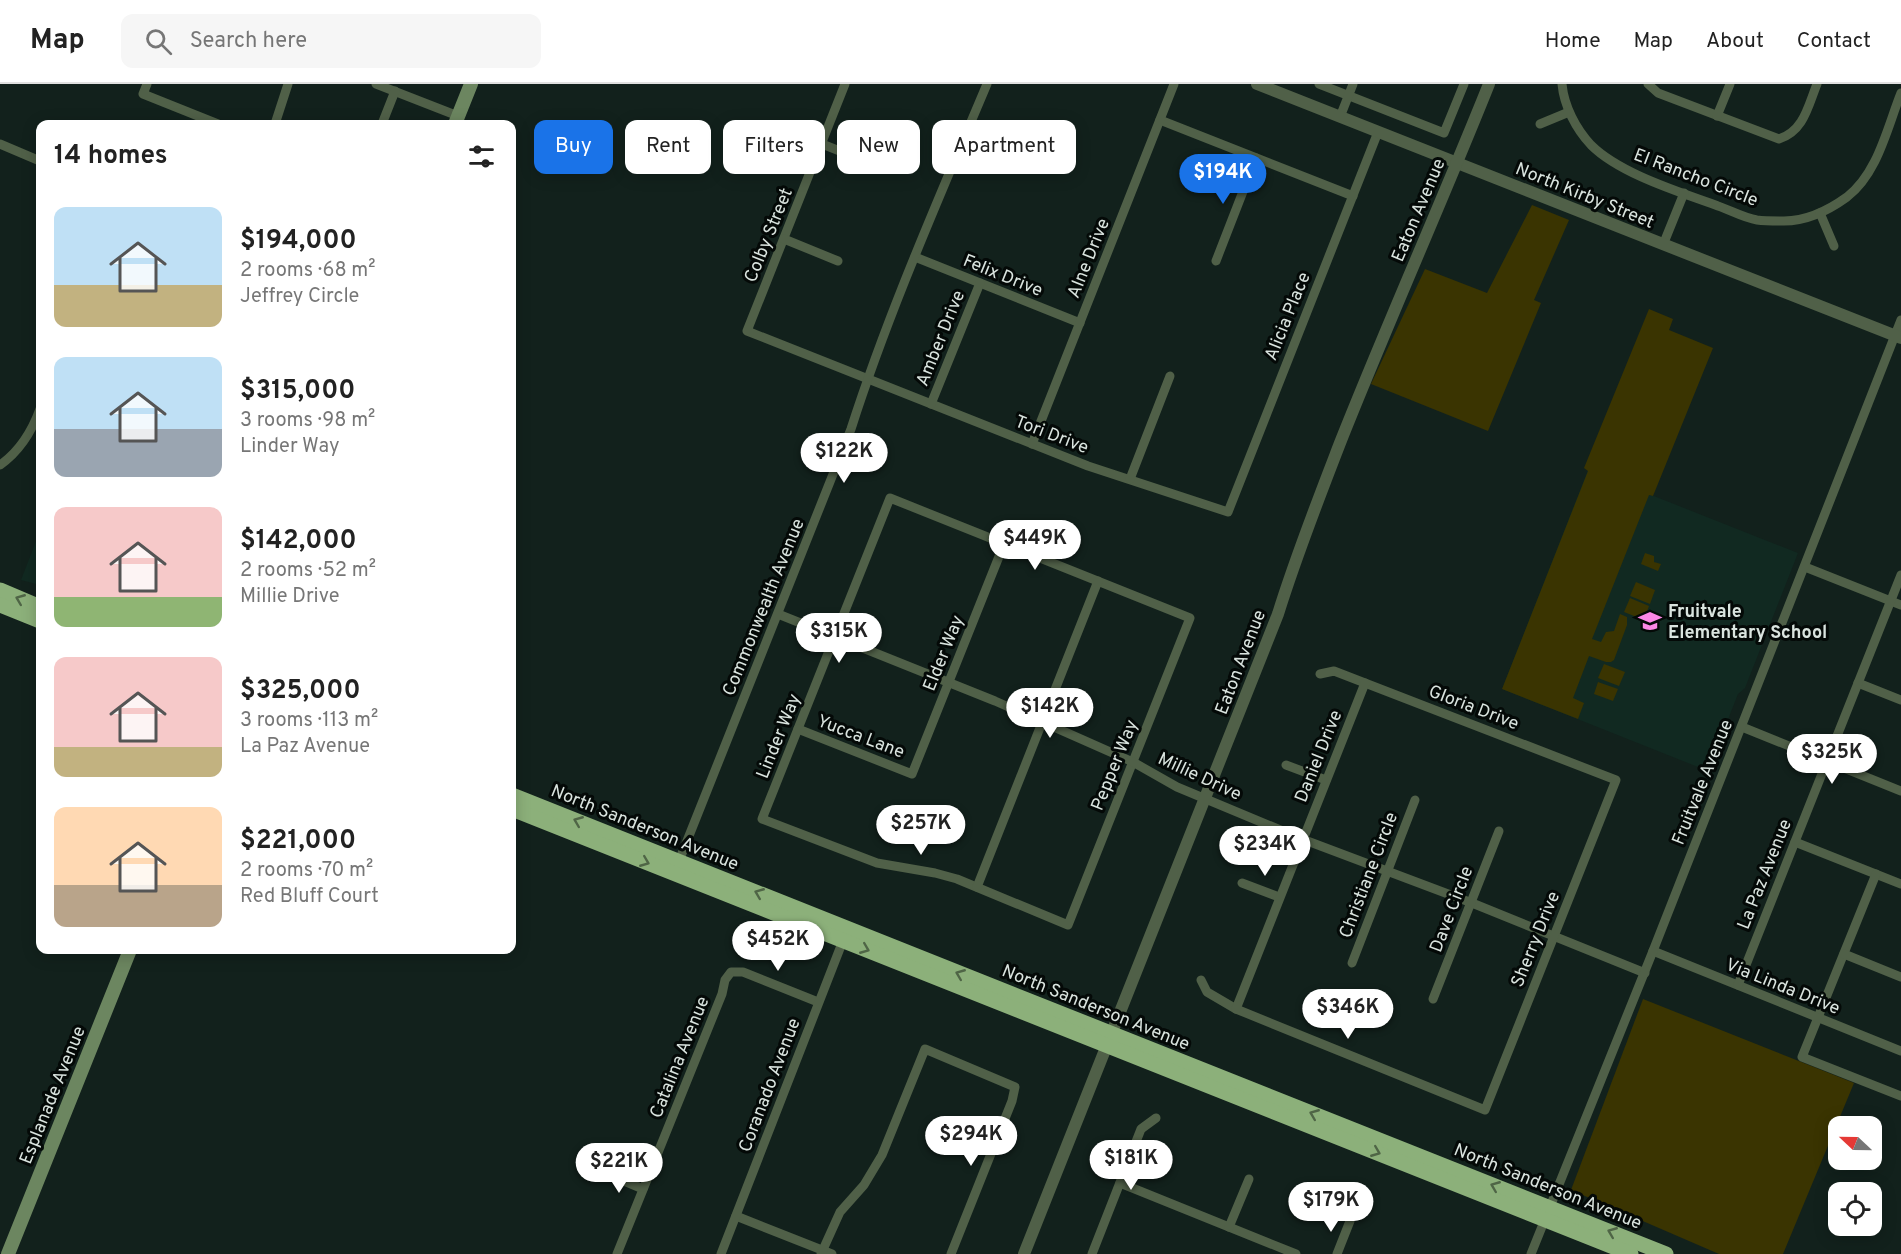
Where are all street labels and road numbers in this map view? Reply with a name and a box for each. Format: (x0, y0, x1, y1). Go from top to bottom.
street label: El Rancho Circle (1630, 144, 1761, 213)
street label: Eaton Avenue (1387, 155, 1452, 266)
street label: North Kirby Street (1512, 158, 1657, 235)
street label: Colby Street (740, 185, 799, 286)
street label: Alne Drive (1063, 215, 1116, 302)
street label: Felix Drive (959, 250, 1046, 303)
street label: Alicia Place (1260, 269, 1317, 364)
street label: Amber Drive (912, 287, 971, 390)
street label: Tori Drive (1011, 411, 1092, 460)
street label: Commonwealth Avenue (718, 515, 811, 700)
street label: Eaton Avenue (1211, 607, 1272, 718)
street label: Elder Way (919, 612, 970, 695)
street label: Gloria Drive (1425, 681, 1522, 736)
street label: Linder Way (752, 691, 807, 782)
street label: Daniel Drive (1290, 707, 1348, 806)
street label: Yucca Lane (813, 710, 907, 765)
street label: Pepper Way (1087, 717, 1144, 814)
street label: Fruitvale Avenue (1668, 717, 1739, 849)
street label: Millie Drive (1154, 748, 1245, 807)
street label: North Sanderson Avenue (547, 780, 742, 877)
street label: Christiane Circle (1335, 809, 1404, 942)
street label: La Paz Avenue (1733, 816, 1798, 933)
street label: Dave Circle (1425, 863, 1479, 956)
street label: Sherry Drive (1507, 888, 1566, 991)
street label: Via Linda Drive (1722, 954, 1843, 1021)
street label: North Sanderson Avenue (998, 960, 1193, 1057)
street label: Catalina Avenue (645, 993, 715, 1122)
street label: Coranado Avenue (734, 1015, 807, 1156)
street label: Esplanade Avenue (15, 1023, 92, 1168)
street label: North Sanderson Avenue (1450, 1139, 1645, 1236)

